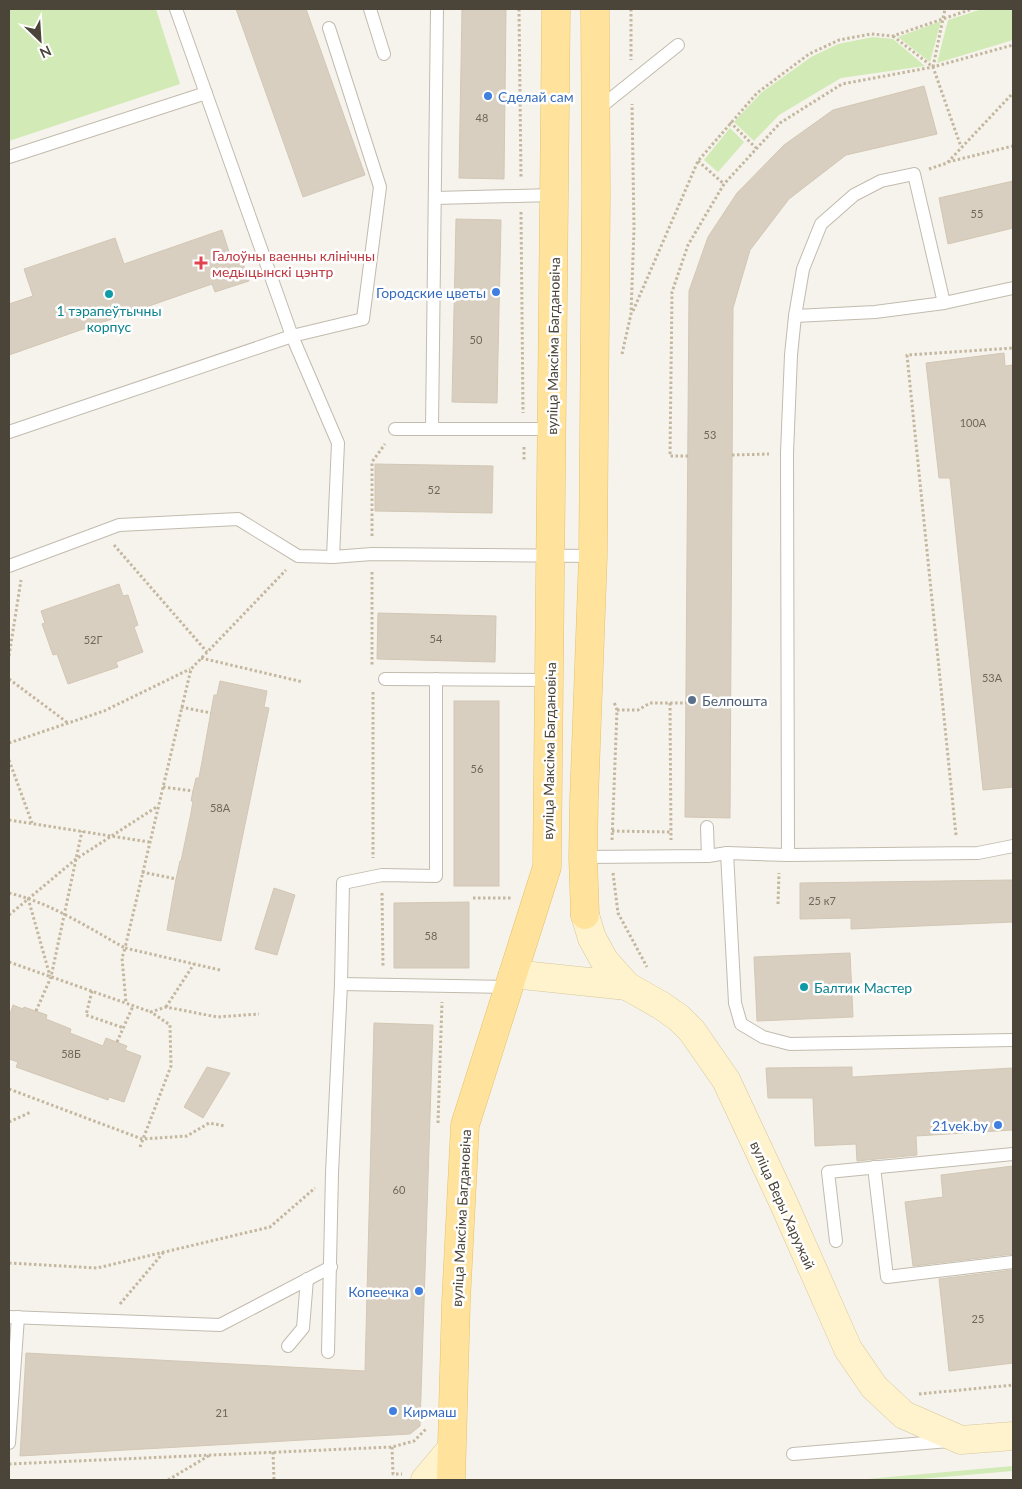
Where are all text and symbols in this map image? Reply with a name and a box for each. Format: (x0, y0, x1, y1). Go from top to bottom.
north arrow (15, 15, 65, 65)
text: N (37, 42, 54, 62)
place label: Сделай сам (498, 88, 574, 105)
marker: Сделай сам (482, 90, 494, 102)
house number: 48 (476, 111, 488, 124)
house number: 55 (971, 207, 983, 220)
place label: Галоўны ваенны клінічны медыцынскі цэнтр (212, 247, 375, 280)
marker: Галоўны ваенны клінічны медыцынскі цэнтр (194, 256, 208, 270)
street label: вуліца Максіма Багдановіча (543, 257, 563, 435)
place label: Городские цветы (376, 284, 486, 301)
marker: Городские цветы (490, 286, 502, 298)
marker: 1 тэрапеўтычны корпус (103, 288, 115, 300)
place label: 1 тэрапеўтычны корпус (56, 302, 162, 335)
house number: 50 (470, 333, 483, 346)
house number: 100А (960, 416, 987, 429)
house number: 53 (704, 428, 716, 441)
house number: 52 (428, 483, 440, 496)
house number: 54 (430, 632, 443, 645)
house number: 52Г (84, 633, 102, 646)
street label: вуліца Максіма Багдановіча (539, 662, 559, 840)
house number: 53А (982, 671, 1003, 684)
place label: Белпошта (702, 692, 768, 709)
marker: Белпошта (686, 694, 698, 706)
house number: 56 (471, 762, 483, 775)
house number: 58А (210, 801, 231, 814)
house number: 25 к7 (808, 894, 836, 907)
house number: 58 (425, 929, 437, 942)
place label: Балтик Мастер (814, 979, 912, 996)
marker: Балтик Мастер (798, 981, 810, 993)
house number: 58Б (61, 1047, 81, 1060)
place label: 21vek.by (932, 1117, 989, 1134)
marker: 21vek.by (992, 1119, 1004, 1131)
street label: вуліца Максіма Багдановіча (448, 1129, 474, 1307)
street label: вуліца Веры Харужай (747, 1138, 819, 1272)
house number: 60 (393, 1183, 406, 1196)
place label: Копеечка (348, 1283, 409, 1300)
marker: Копеечка (413, 1285, 425, 1297)
house number: 25 (972, 1312, 984, 1325)
place label: Кирмаш (403, 1403, 457, 1420)
marker: Кирмаш (387, 1405, 399, 1417)
house number: 21 (216, 1406, 228, 1419)

